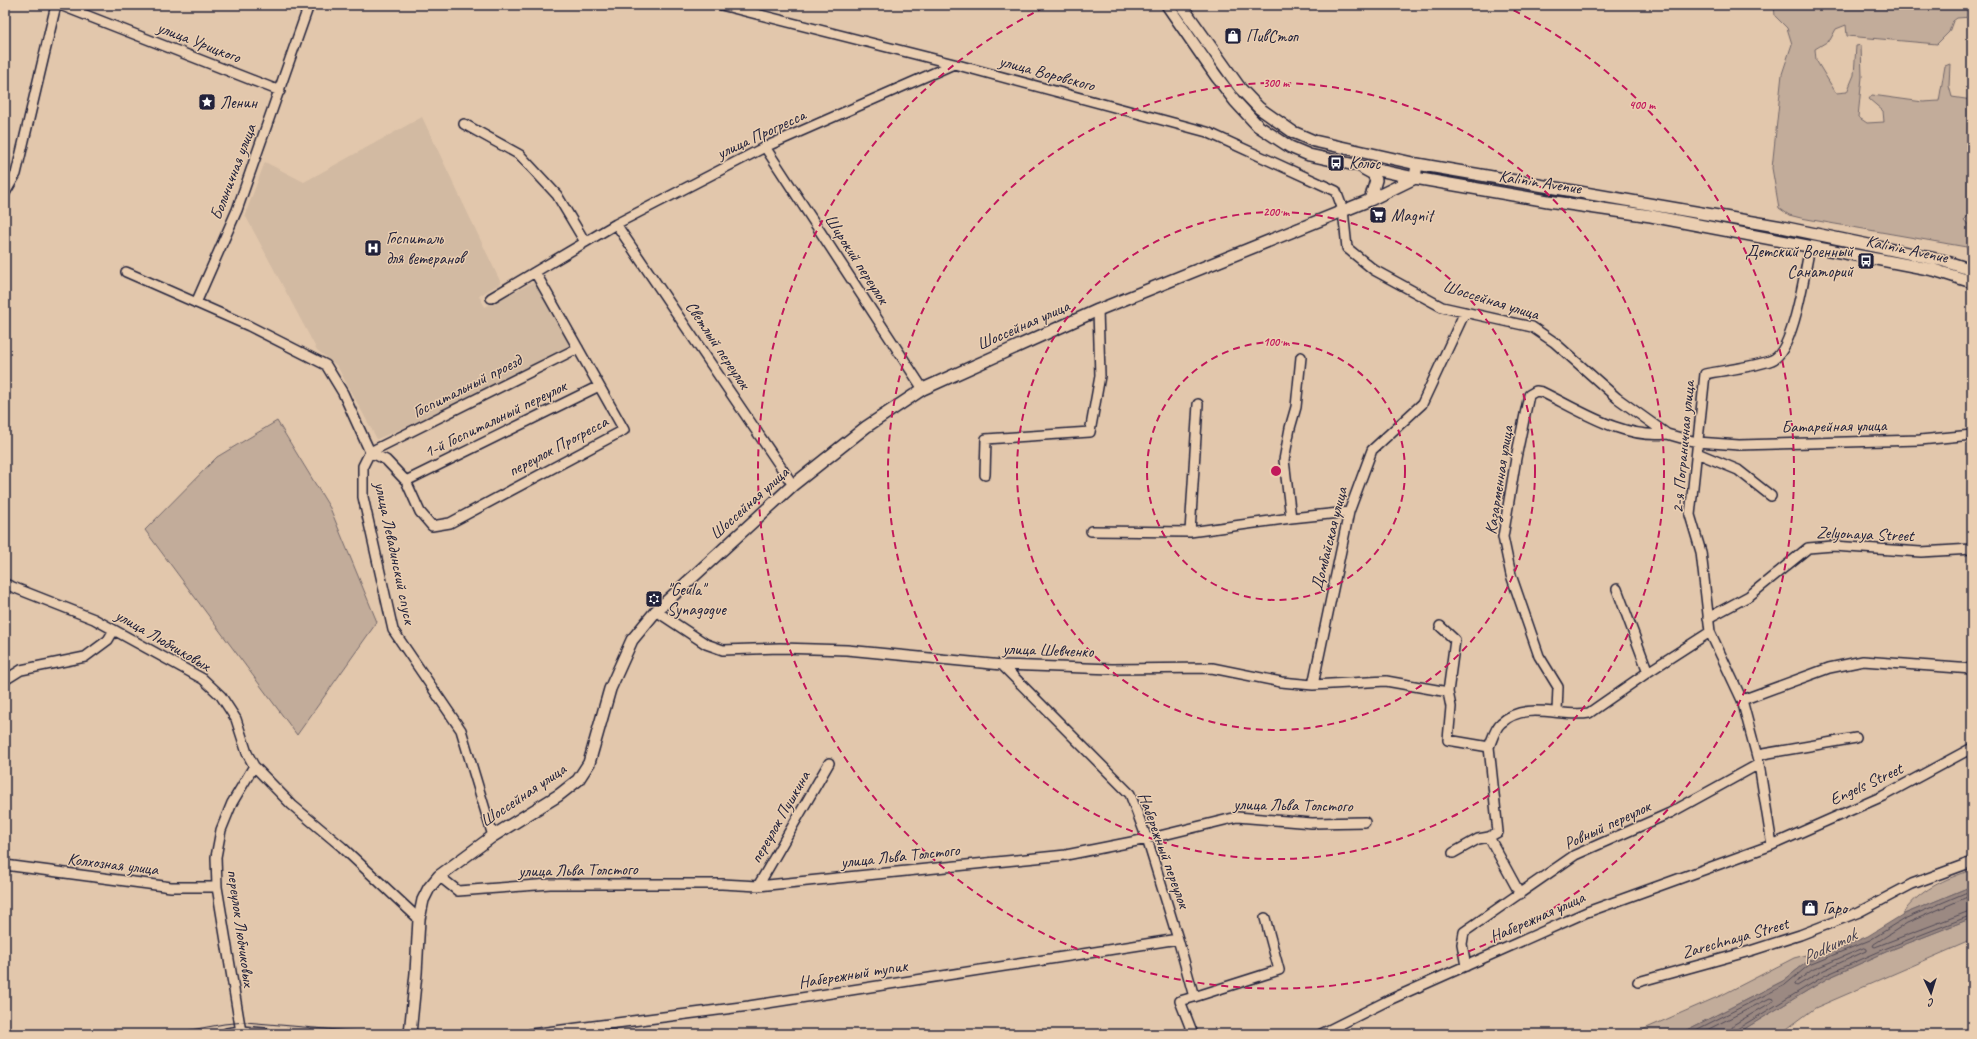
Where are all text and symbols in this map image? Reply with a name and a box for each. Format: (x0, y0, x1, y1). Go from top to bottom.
street label: улица Урицкого (154, 16, 244, 68)
shop icon: ПивСтоп (1223, 26, 1243, 46)
place label: ПивСтоп (1246, 26, 1299, 47)
street label: улица Воровского (996, 50, 1098, 96)
text: 300 m (1263, 75, 1290, 91)
place icon: Ленин (197, 92, 217, 112)
place label: Ленин (220, 92, 258, 113)
text: 400 m (1629, 97, 1656, 113)
street label: улица Прогресса (712, 103, 811, 164)
street label: Больничная улица (205, 120, 261, 223)
bus stop icon: Колос (1326, 153, 1346, 173)
place label: Колос (1349, 153, 1381, 174)
street label: Kalinin Avenue (1497, 165, 1584, 199)
text: 200 m (1263, 204, 1290, 220)
supermarket icon: Magnit (1368, 205, 1388, 225)
place label: Magnit (1391, 205, 1436, 226)
street label: Широкий переулок (820, 210, 895, 309)
place label: Госпиталь для ветеранов (386, 228, 468, 269)
street label: Kalinin Avenue (1864, 230, 1951, 268)
hospital icon: Госпиталь для ветеранов (363, 238, 383, 258)
place label: Детский Военный Санаторий (1745, 241, 1854, 282)
bus stop icon: Детский Военный Санаторий (1856, 251, 1876, 271)
street label: Шоссейная улица (1441, 275, 1543, 325)
street label: Шоссейная улица (974, 295, 1074, 355)
street label: Светлый переулок (681, 297, 756, 394)
text: 100 m (1263, 334, 1290, 350)
street label: Госпитальный проезд (409, 349, 527, 422)
street label: 1-й Госпитальный переулок (420, 375, 571, 463)
street label: 2-я Пограничная улица (1667, 378, 1699, 514)
street label: переулок Прогресса (504, 410, 613, 481)
street label: Батарейная улица (1781, 415, 1888, 437)
street label: Казарменная улица (1480, 423, 1519, 536)
street label: Шоссейная улица (705, 461, 794, 544)
centre of rings (1269, 464, 1283, 478)
street label: улица Левадинский спуск (369, 479, 421, 628)
street label: Домбайская улица (1306, 484, 1352, 593)
street label: Zelyonaya Street (1816, 522, 1916, 546)
place label: "Geula" Synagogue (667, 579, 727, 620)
synagogue icon: "Geula" Synagogue (644, 589, 664, 609)
street label: улица Любчиковых (111, 604, 215, 676)
street label: улица Шевченко (1001, 638, 1095, 662)
street label: Engels Street (1826, 757, 1908, 810)
street label: Шоссейная улица (476, 758, 571, 831)
street label: переулок Пушкина (745, 766, 816, 867)
street label: Набережный переулок (1133, 789, 1195, 912)
street label: улица Льва Толстого (1232, 793, 1354, 817)
street label: Ровный переулок (1561, 795, 1655, 854)
street label: улица Льва Толстого (839, 839, 961, 873)
street label: Колхозная улица (66, 848, 161, 880)
street label: улица Льва Толстого (517, 858, 639, 882)
street label: переулок Любчиковых (222, 868, 260, 989)
street label: Набережная улица (1486, 886, 1589, 947)
shop icon: Гаро (1800, 898, 1820, 918)
place label: Гаро (1823, 898, 1849, 919)
street label: Zarechnaya Street (1679, 912, 1793, 963)
water label: Podkumok (1798, 922, 1863, 968)
street label: Набережный тупик (797, 955, 911, 993)
north arrow (1911, 973, 1951, 1013)
text: С (1927, 996, 1935, 1010)

